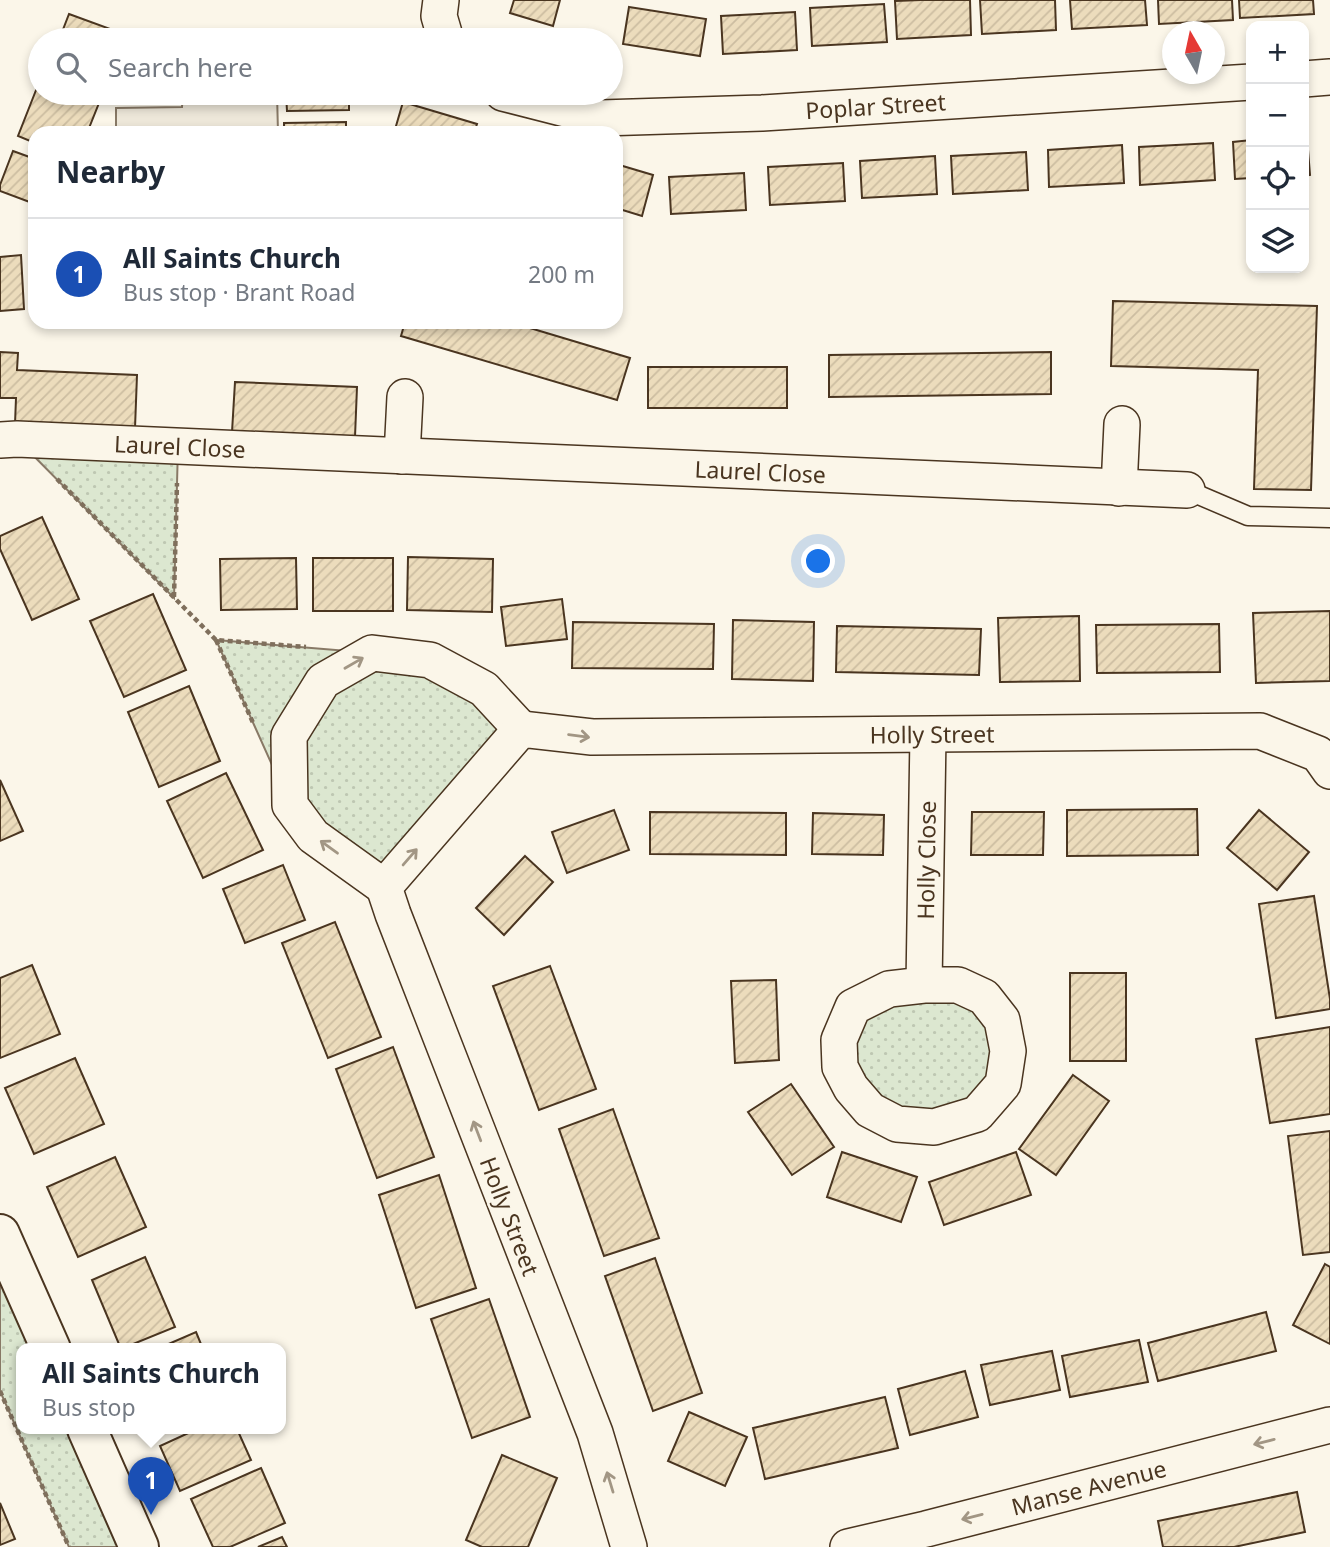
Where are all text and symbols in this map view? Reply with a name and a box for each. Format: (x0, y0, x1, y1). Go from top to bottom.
north arrow (1162, 21, 1225, 84)
map controls (1246, 21, 1309, 273)
button: + (1246, 21, 1309, 84)
search box (28, 28, 623, 105)
icon: search (52, 48, 90, 86)
text: Search here (108, 49, 253, 85)
button: − (1246, 84, 1309, 147)
street label: Poplar Street (804, 85, 947, 126)
button: locate (1246, 147, 1309, 210)
text: Nearby (56, 151, 165, 192)
button: layers (1246, 210, 1309, 273)
text: All Saints Church (123, 240, 341, 276)
text: 1 (72, 258, 86, 290)
text: 200 m (528, 258, 595, 290)
text: Bus stop · Brant Road (123, 276, 355, 308)
street label: Laurel Close (113, 427, 246, 465)
street label: Laurel Close (694, 453, 827, 490)
your location (801, 544, 835, 578)
one-way arrow (344, 656, 364, 670)
street label: Holly Street (870, 717, 995, 751)
one-way arrow (567, 730, 589, 743)
street label: Holly Close (909, 800, 943, 920)
one-way arrow (320, 840, 339, 854)
one-way arrow (402, 849, 418, 867)
one-way arrow (470, 1121, 483, 1143)
street label: Holly Street (473, 1152, 547, 1280)
popup (16, 1343, 286, 1434)
text: All Saints Church (42, 1355, 260, 1391)
text: Bus stop (42, 1391, 136, 1423)
one-way arrow (1253, 1436, 1276, 1449)
street label: Manse Avenue (1008, 1452, 1170, 1522)
pin: 1 (128, 1457, 174, 1515)
one-way arrow (602, 1471, 615, 1493)
one-way arrow (962, 1511, 984, 1524)

